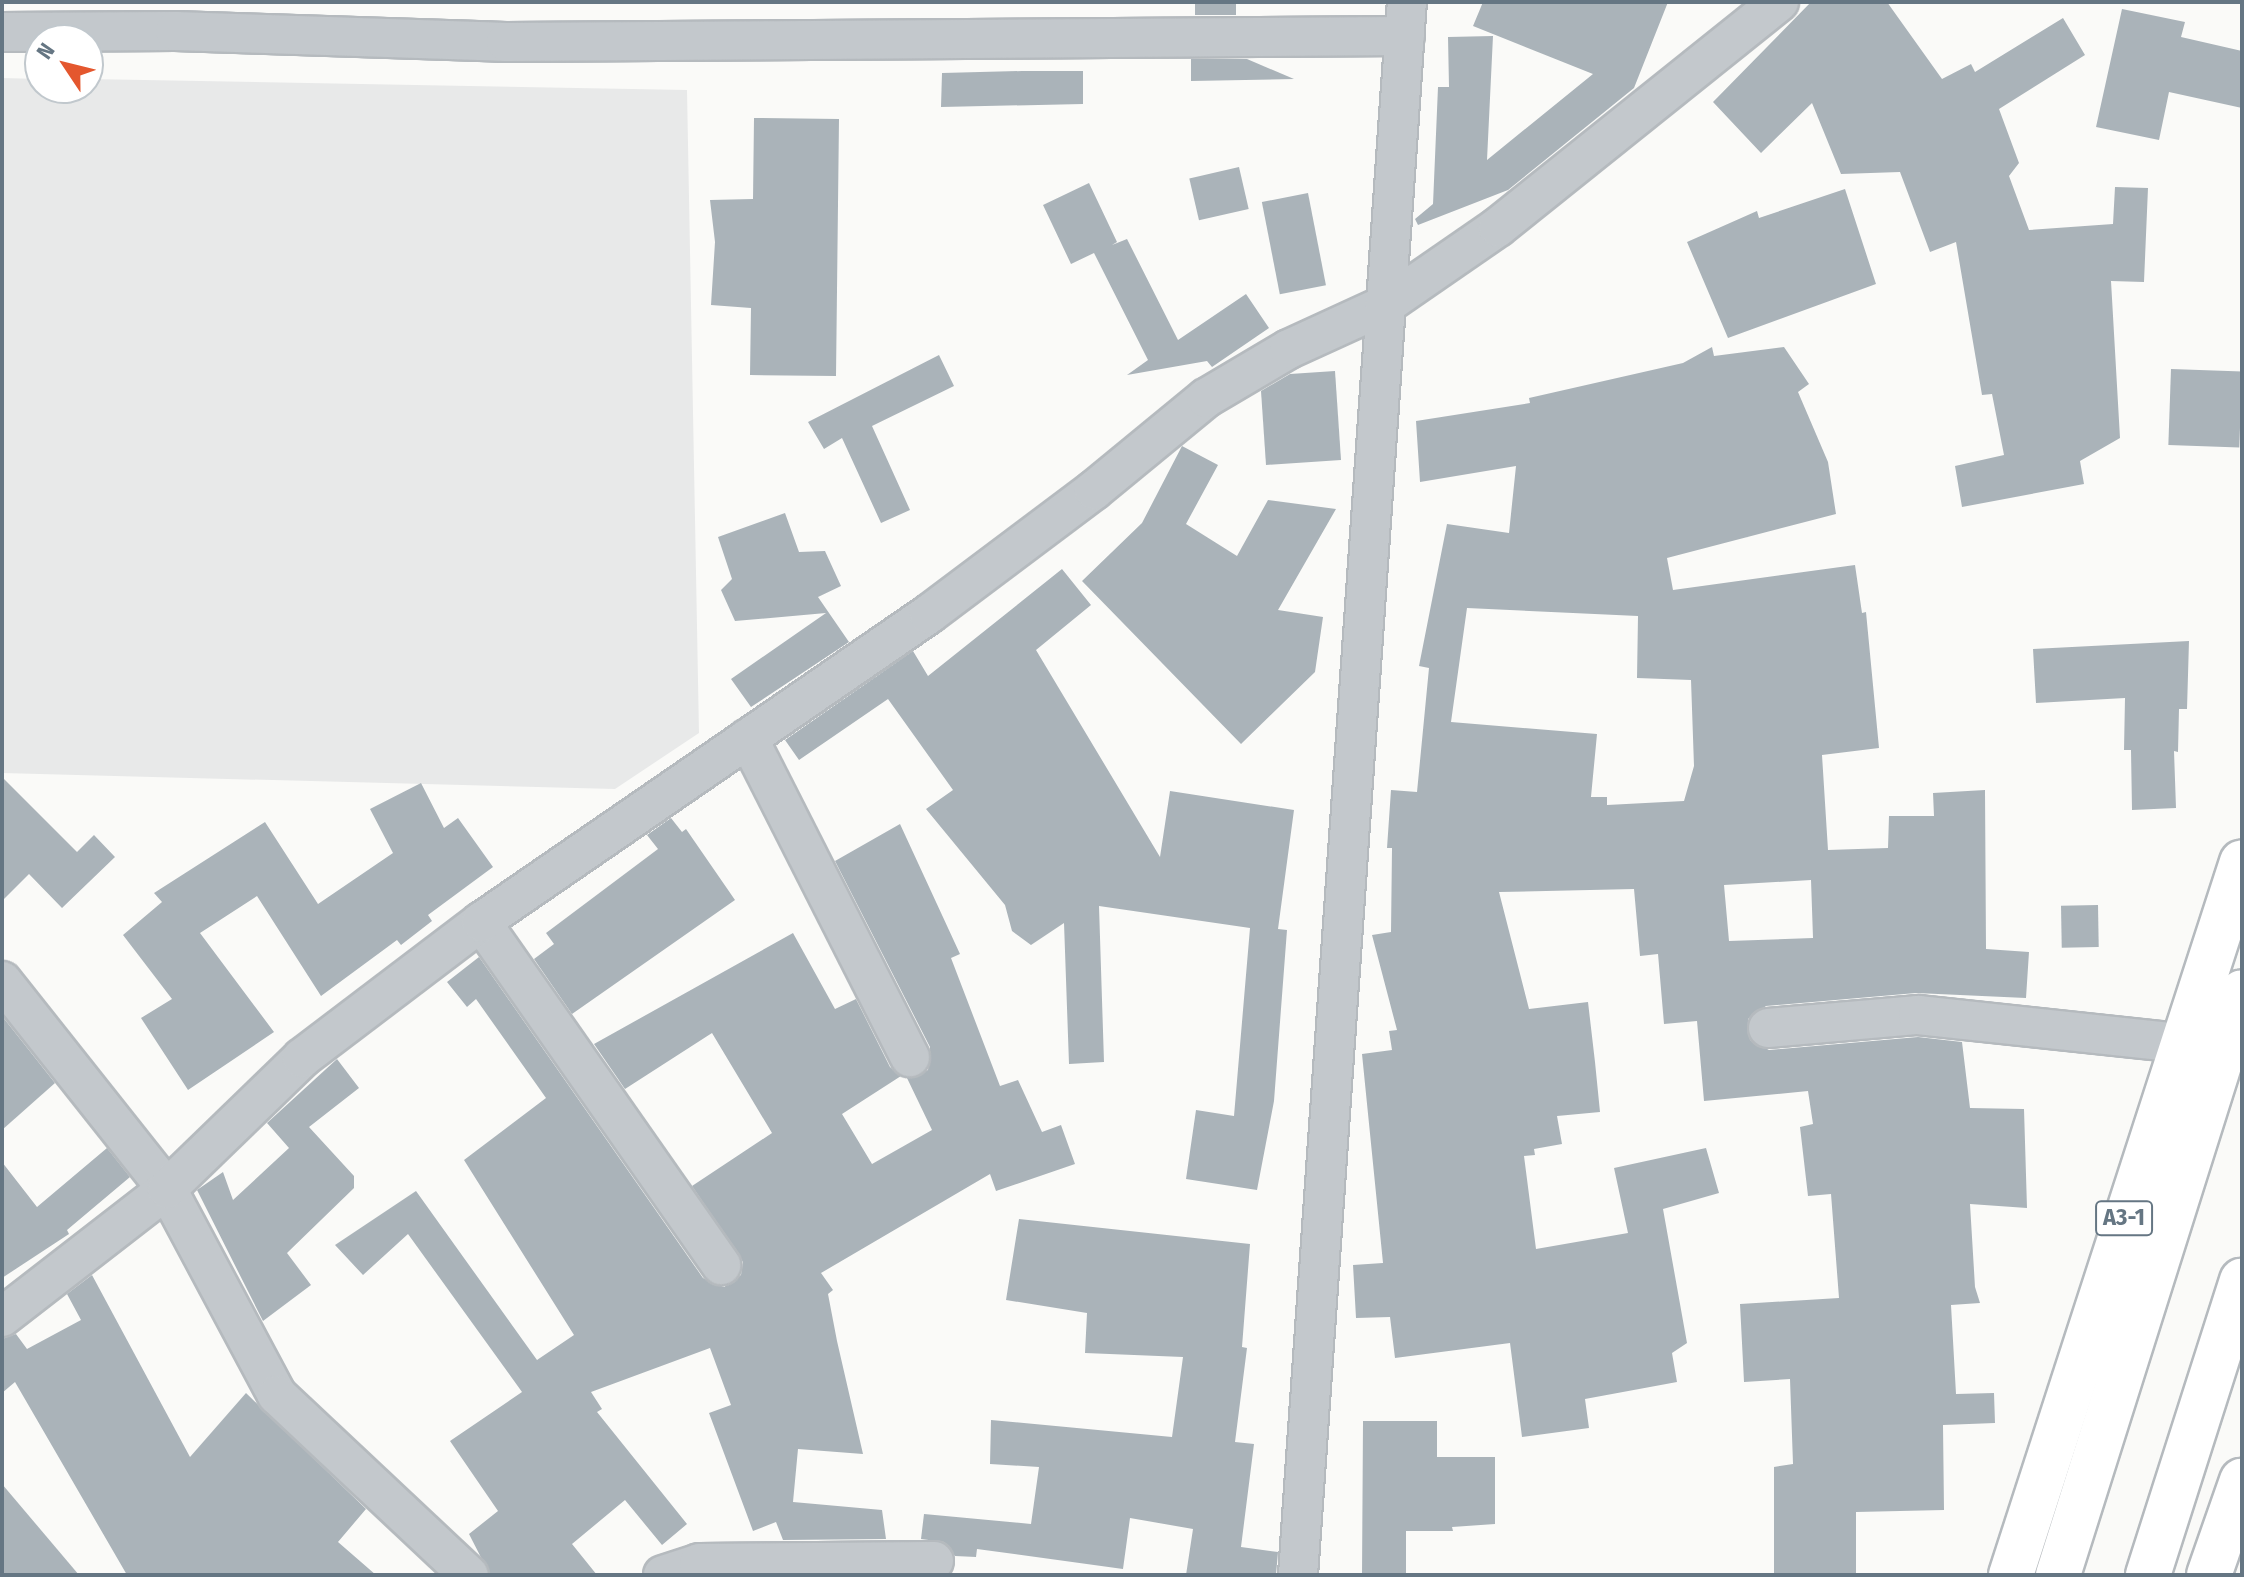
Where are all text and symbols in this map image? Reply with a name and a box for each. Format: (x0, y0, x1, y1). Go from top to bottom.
north arrow (24, 24, 104, 104)
text: N (31, 38, 60, 64)
road number: A3-1 (2094, 1198, 2154, 1238)

